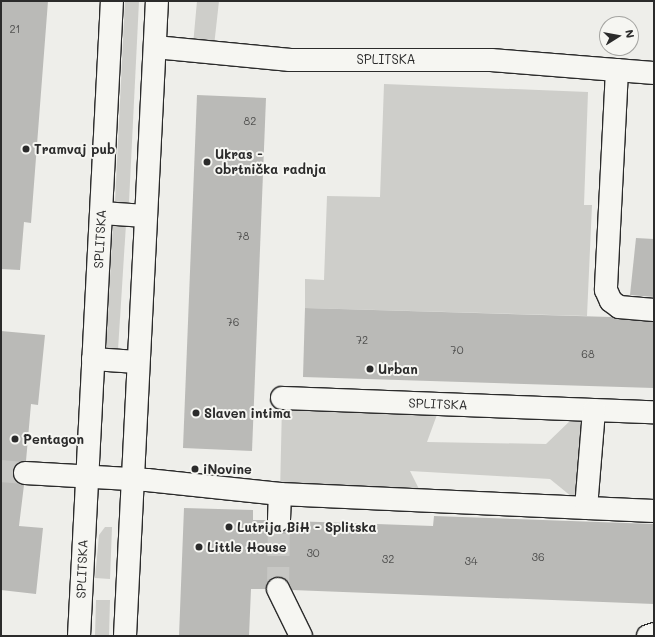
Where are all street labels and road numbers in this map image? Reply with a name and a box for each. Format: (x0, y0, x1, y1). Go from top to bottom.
street label: SPLITSKA (356, 51, 416, 67)
street label: SPLITSKA (91, 209, 109, 269)
street label: SPLITSKA (408, 395, 468, 413)
street label: SPLITSKA (73, 539, 91, 599)

